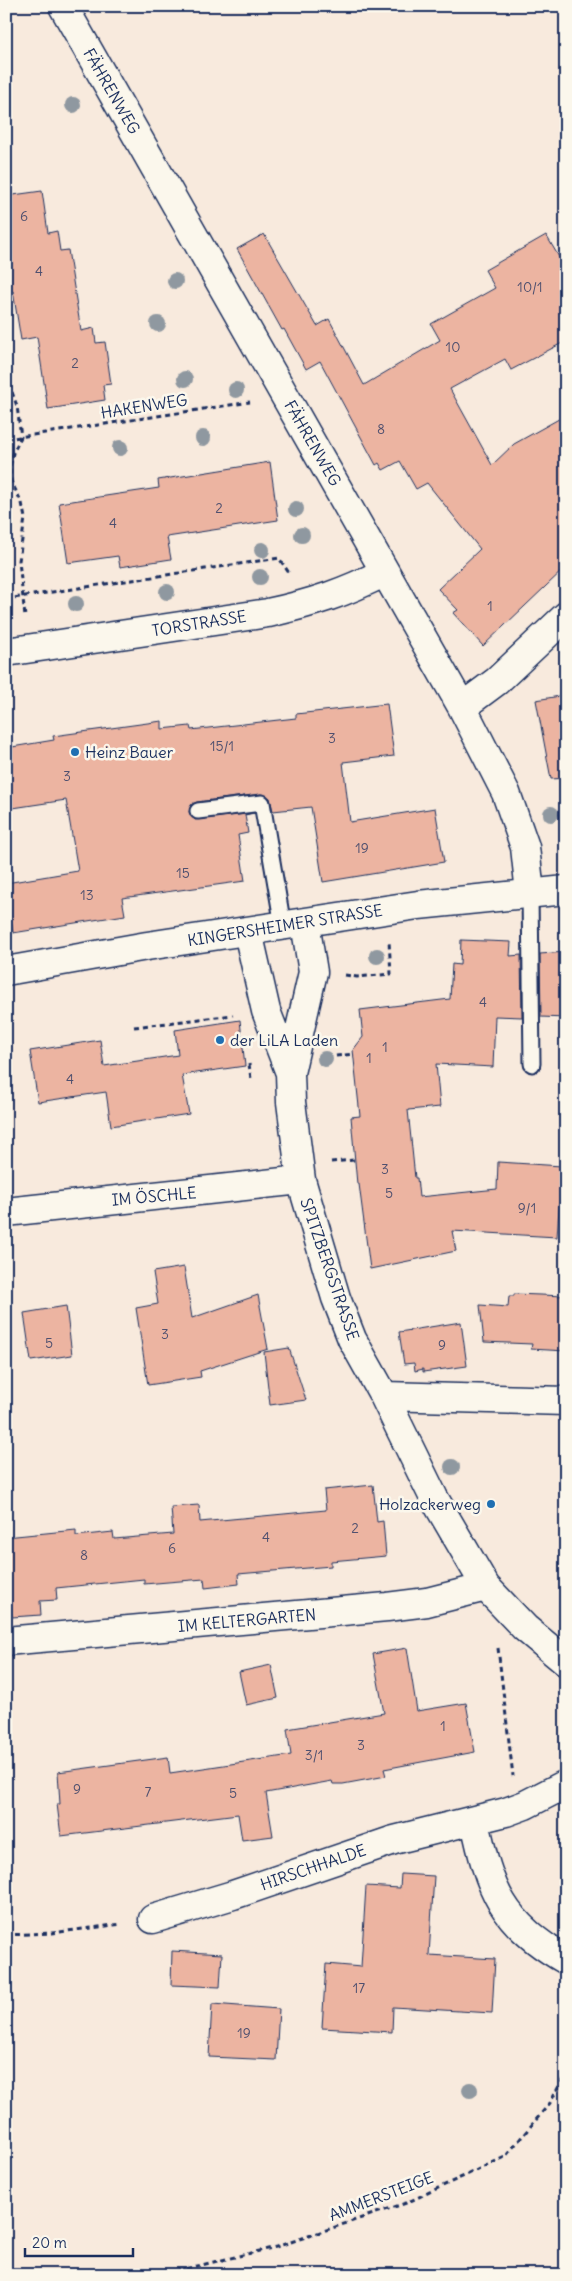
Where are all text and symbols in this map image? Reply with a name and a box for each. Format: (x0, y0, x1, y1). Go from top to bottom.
street label: FÄHRENWEG (79, 44, 145, 138)
house number: 6 (20, 207, 28, 225)
house number: 4 (35, 262, 43, 280)
house number: 10/1 (517, 278, 543, 296)
house number: 10 (446, 338, 460, 356)
house number: 2 (71, 354, 79, 372)
street label: HAKENWEG (99, 389, 189, 423)
street label: FÄHRENWEG (280, 396, 346, 490)
house number: 8 (377, 420, 385, 438)
house number: 2 (215, 499, 223, 517)
house number: 4 (109, 514, 117, 532)
house number: 1 (487, 597, 493, 615)
street label: TORSTRASSE (150, 606, 248, 640)
house number: 3 (328, 729, 336, 747)
house number: 15/1 (210, 737, 234, 755)
place label: Heinz Bauer (85, 742, 174, 762)
marker: Heinz Bauer (69, 746, 81, 758)
house number: 3 (63, 767, 71, 785)
house number: 19 (355, 839, 369, 857)
house number: 15 (176, 864, 190, 882)
house number: 13 (80, 886, 94, 904)
street label: KINGERSHEIMER STRASSE (186, 900, 384, 950)
house number: 4 (479, 993, 487, 1011)
place label: der LiLA Laden (230, 1030, 338, 1050)
marker: der LiLA Laden (214, 1034, 226, 1046)
house number: 1 (382, 1038, 388, 1056)
house number: 1 (366, 1049, 372, 1067)
house number: 4 (66, 1070, 74, 1088)
house number: 3 (381, 1160, 389, 1178)
street label: IM ÖSCHLE (111, 1182, 197, 1210)
house number: 5 (385, 1184, 393, 1202)
street label: SPITZBERGSTRASSE (296, 1195, 364, 1343)
house number: 9/1 (518, 1199, 536, 1217)
house number: 3 (161, 1325, 169, 1343)
house number: 5 (45, 1334, 53, 1352)
house number: 9 (438, 1336, 446, 1354)
place label: Holzackerweg (379, 1494, 481, 1514)
marker: Holzackerweg (485, 1498, 497, 1510)
house number: 2 (351, 1519, 359, 1537)
house number: 4 (262, 1528, 270, 1546)
house number: 6 (168, 1539, 176, 1557)
house number: 8 (80, 1546, 88, 1564)
street label: IM KELTERGARTEN (177, 1604, 317, 1636)
house number: 1 (440, 1717, 446, 1735)
house number: 3 (357, 1736, 365, 1754)
house number: 3/1 (305, 1746, 323, 1764)
house number: 9 (73, 1780, 81, 1798)
house number: 7 (145, 1783, 152, 1801)
house number: 5 (229, 1784, 237, 1802)
street label: HIRSCHHALDE (257, 1840, 369, 1894)
house number: 17 (353, 1979, 365, 1997)
house number: 19 (237, 2024, 251, 2042)
street label: AMMERSTEIGE (326, 2167, 436, 2225)
scale bar (25, 2226, 132, 2258)
text: 20 m (32, 2233, 67, 2252)

